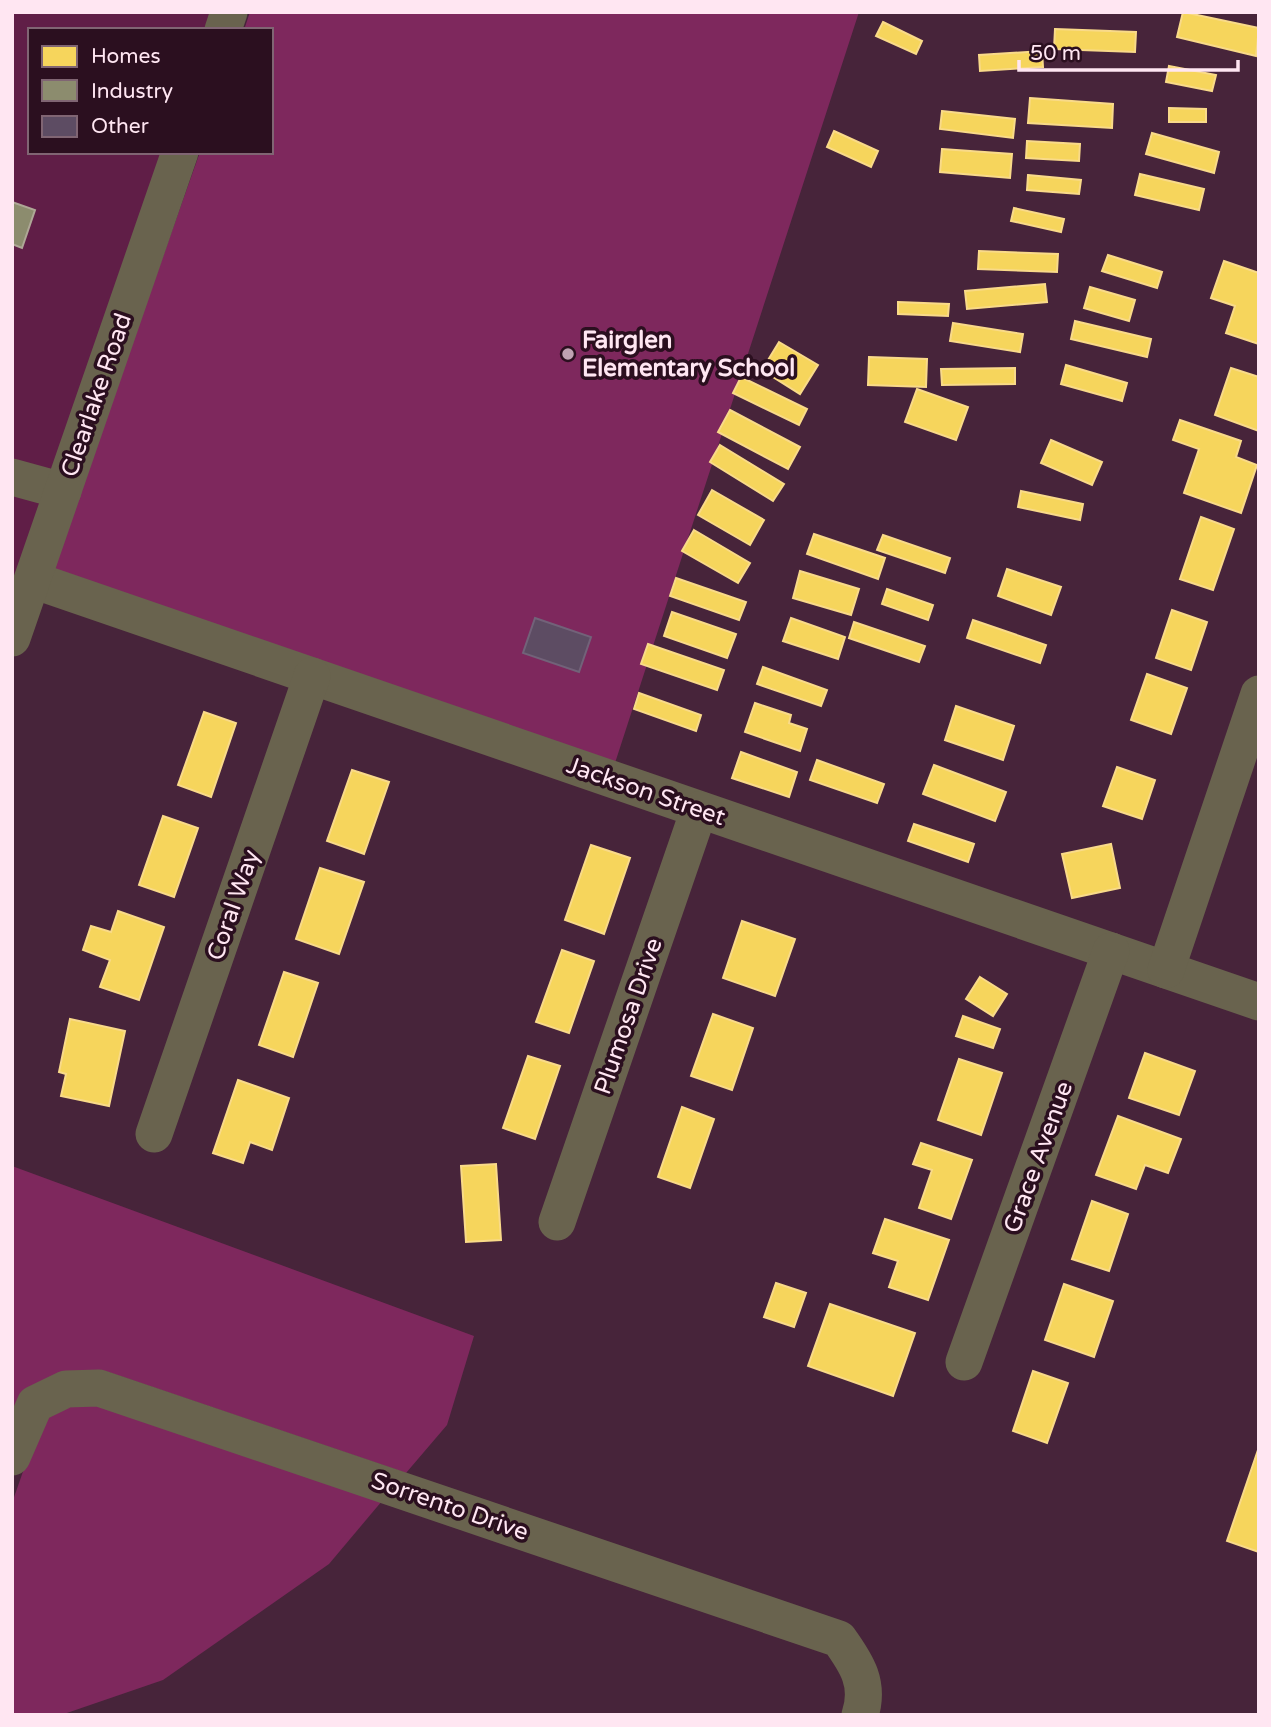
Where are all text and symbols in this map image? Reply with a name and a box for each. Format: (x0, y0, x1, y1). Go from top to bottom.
legend (28, 28, 273, 154)
scale bar (1019, 28, 1238, 72)
text: 50 m (1030, 41, 1081, 66)
text: Homes (91, 44, 161, 69)
text: Industry (91, 79, 173, 104)
text: Other (91, 114, 149, 139)
street label: Clearlake Road (55, 309, 138, 481)
place label: Fairglen Elementary School (582, 326, 795, 383)
marker: Fairglen Elementary School (560, 346, 576, 362)
street label: Jackson Street (563, 751, 729, 832)
street label: Coral Way (201, 846, 266, 964)
street label: Plumosa Drive (588, 934, 669, 1098)
street label: Grace Avenue (998, 1077, 1079, 1237)
street label: Sorrento Drive (367, 1466, 532, 1547)

